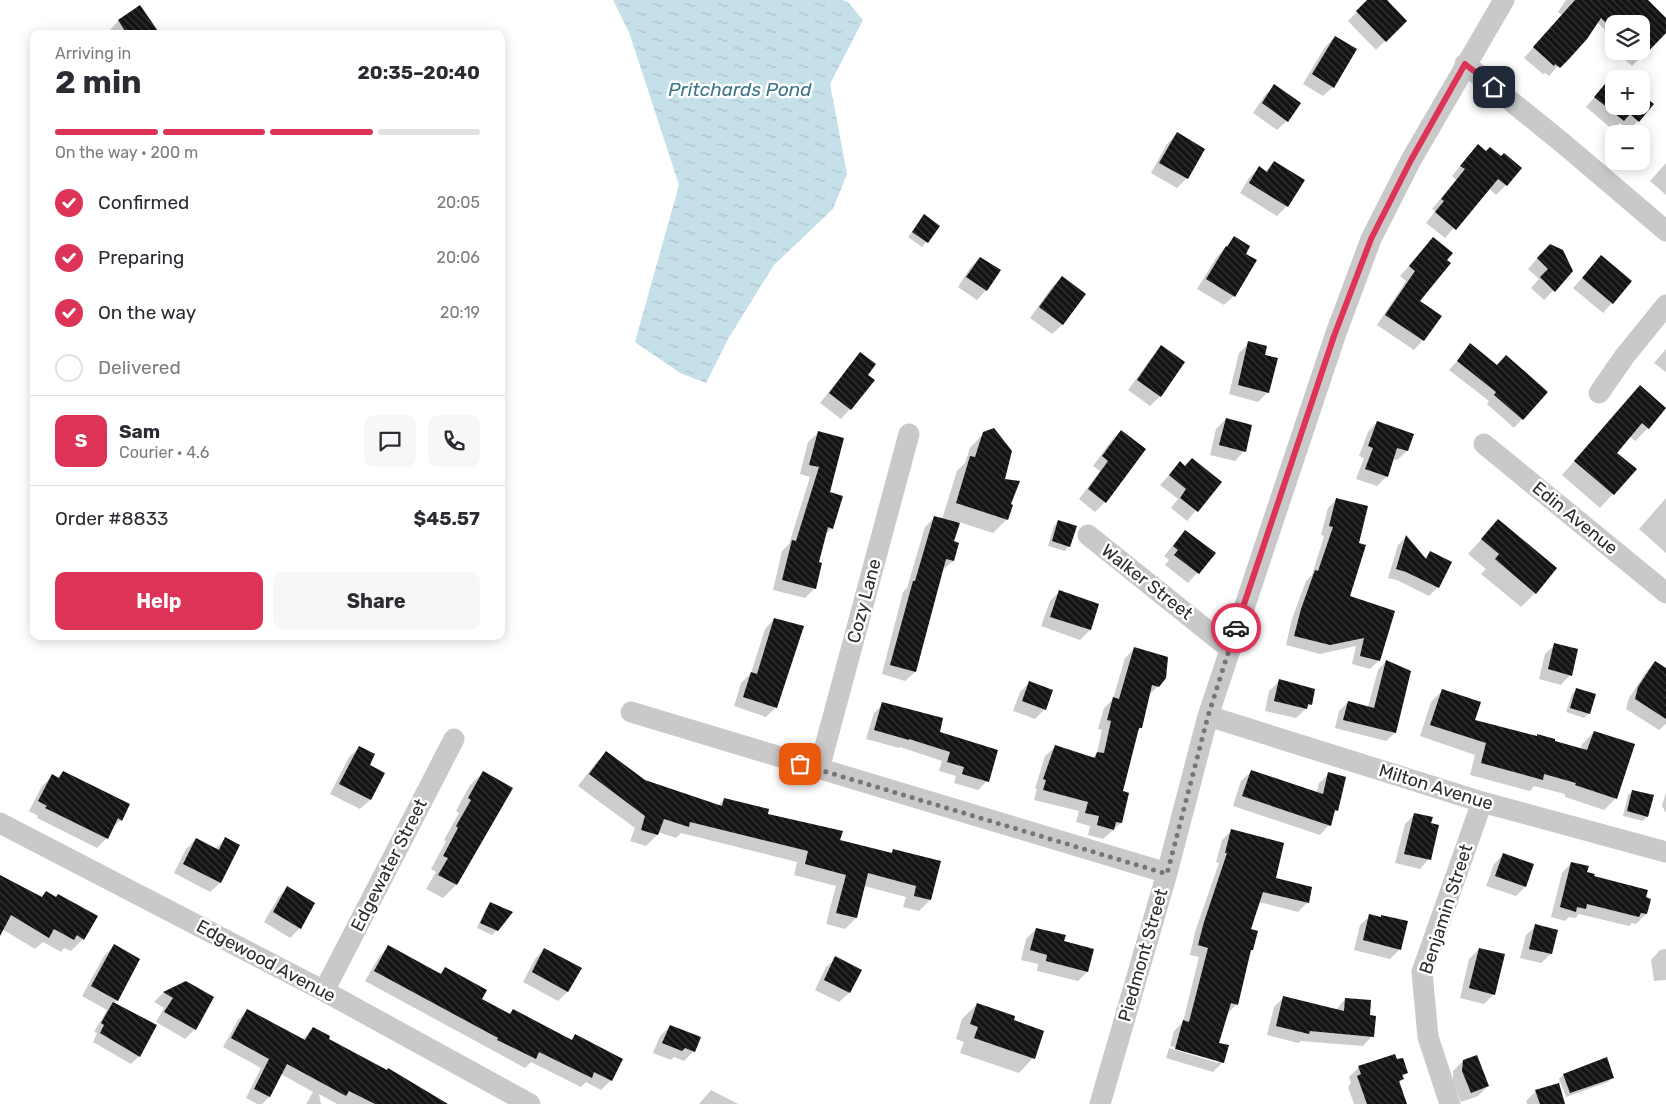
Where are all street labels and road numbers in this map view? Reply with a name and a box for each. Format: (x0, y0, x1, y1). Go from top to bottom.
street label: Edin Avenue (1528, 477, 1622, 559)
street label: Walker Street (1097, 539, 1197, 625)
street label: Cozy Lane (842, 556, 886, 646)
street label: Milton Avenue (1376, 759, 1496, 815)
street label: Edgewater Street (346, 795, 432, 935)
street label: Benjamin Street (1415, 841, 1477, 977)
street label: Piedmont Street (1114, 886, 1172, 1024)
street label: Edgewood Avenue (193, 915, 339, 1007)

